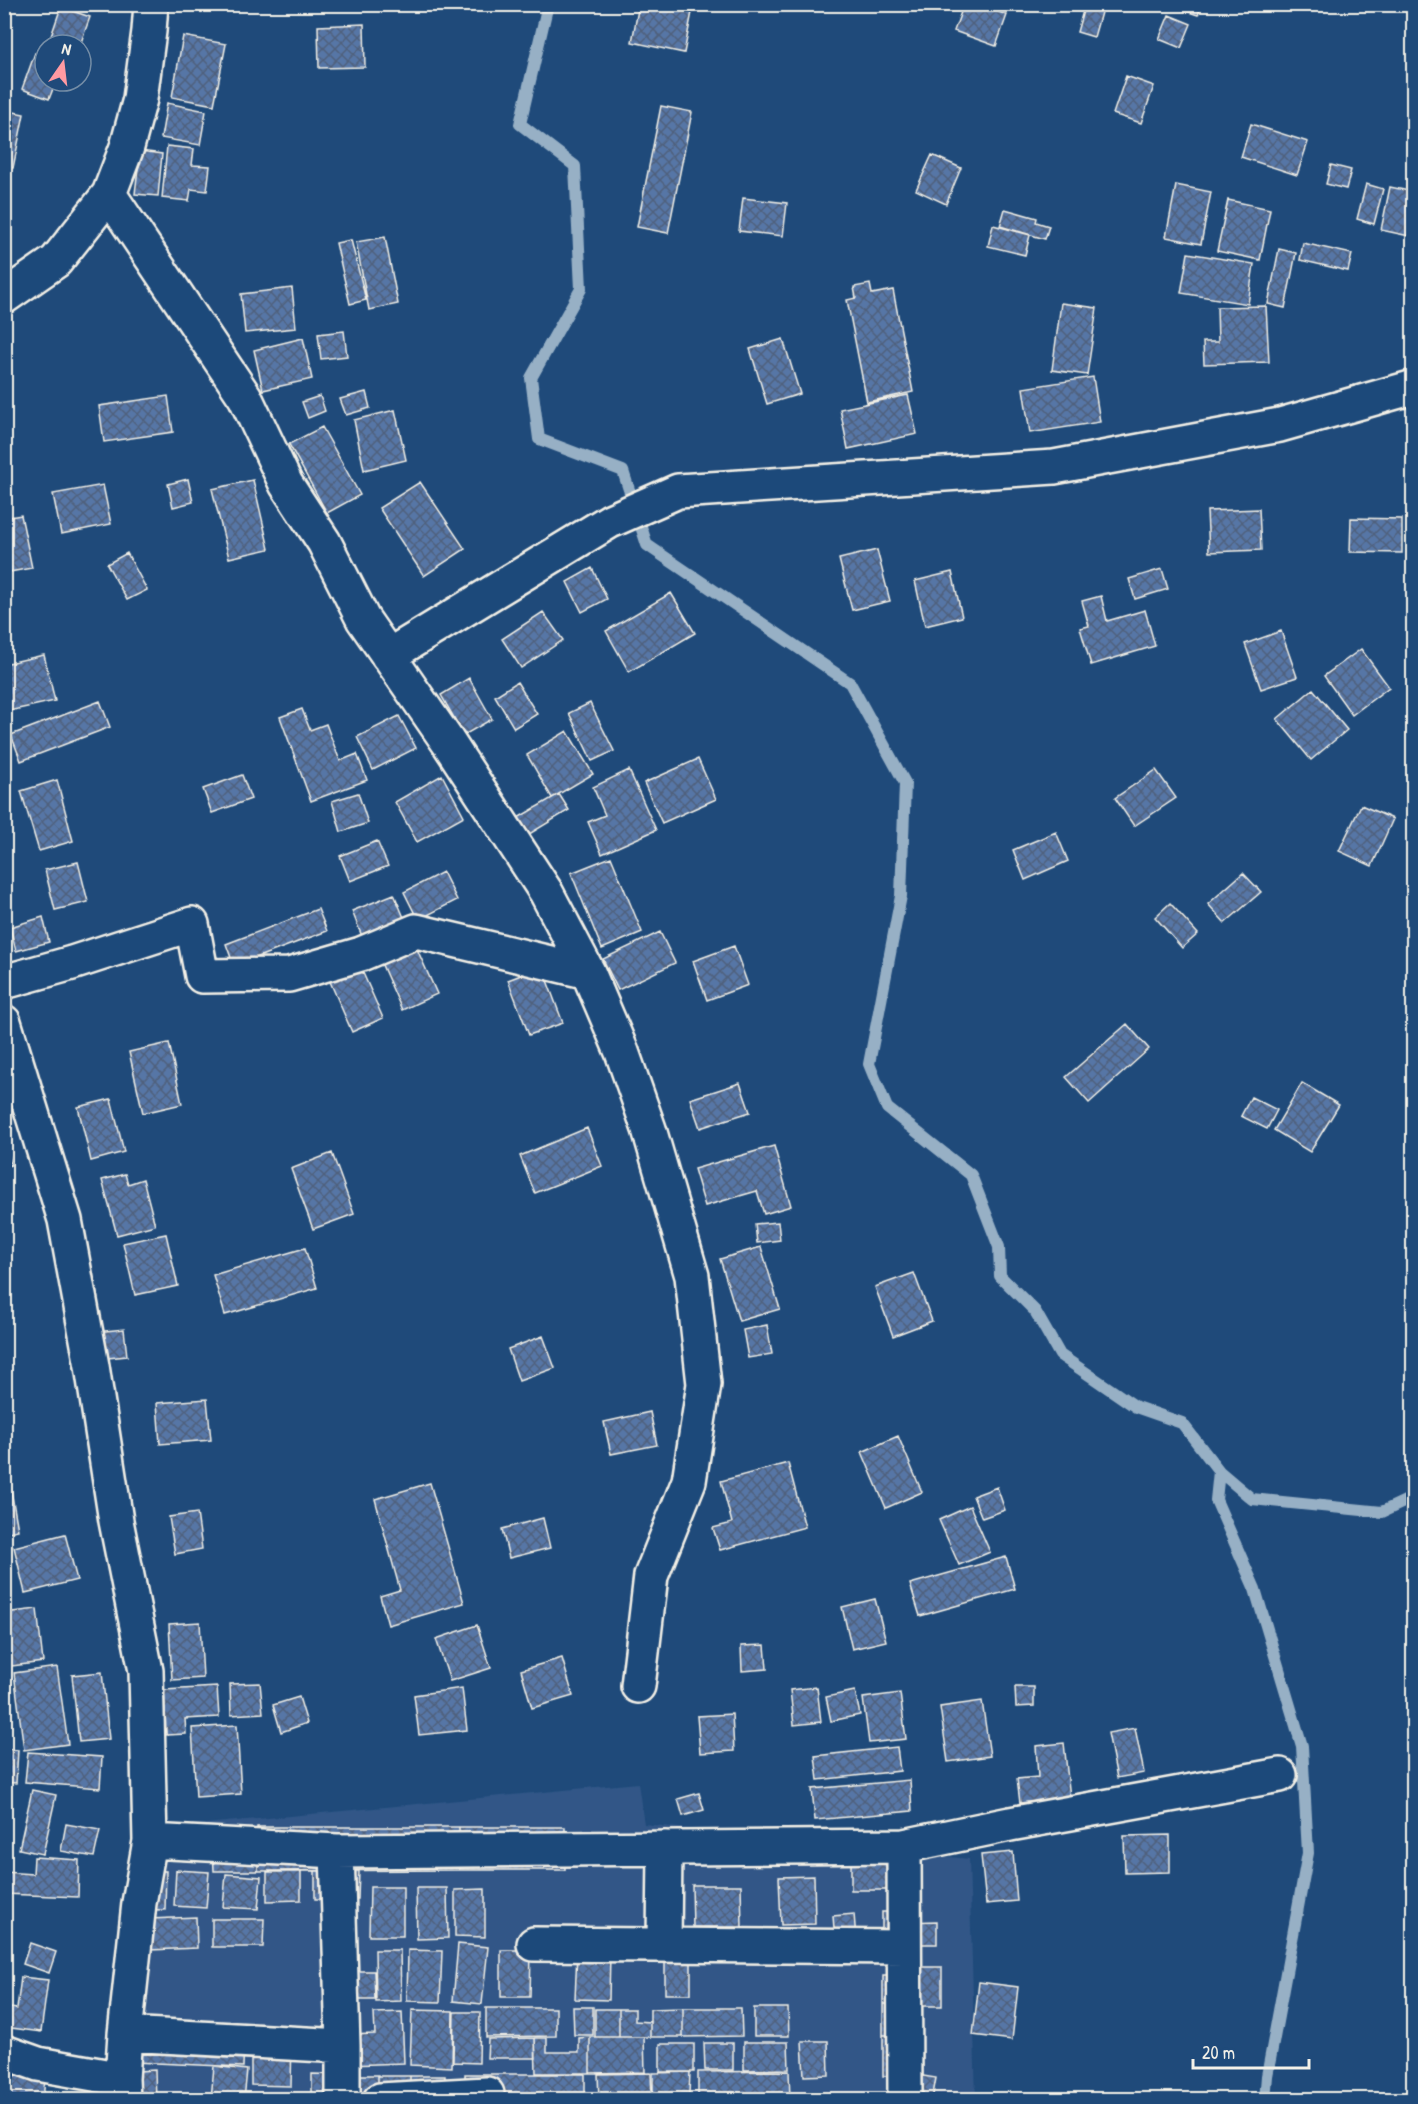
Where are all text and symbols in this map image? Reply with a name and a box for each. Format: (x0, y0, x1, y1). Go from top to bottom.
north arrow (33, 33, 93, 93)
text: N (60, 37, 74, 60)
scale bar (1193, 2032, 1308, 2070)
text: 20 m (1202, 2040, 1235, 2065)

